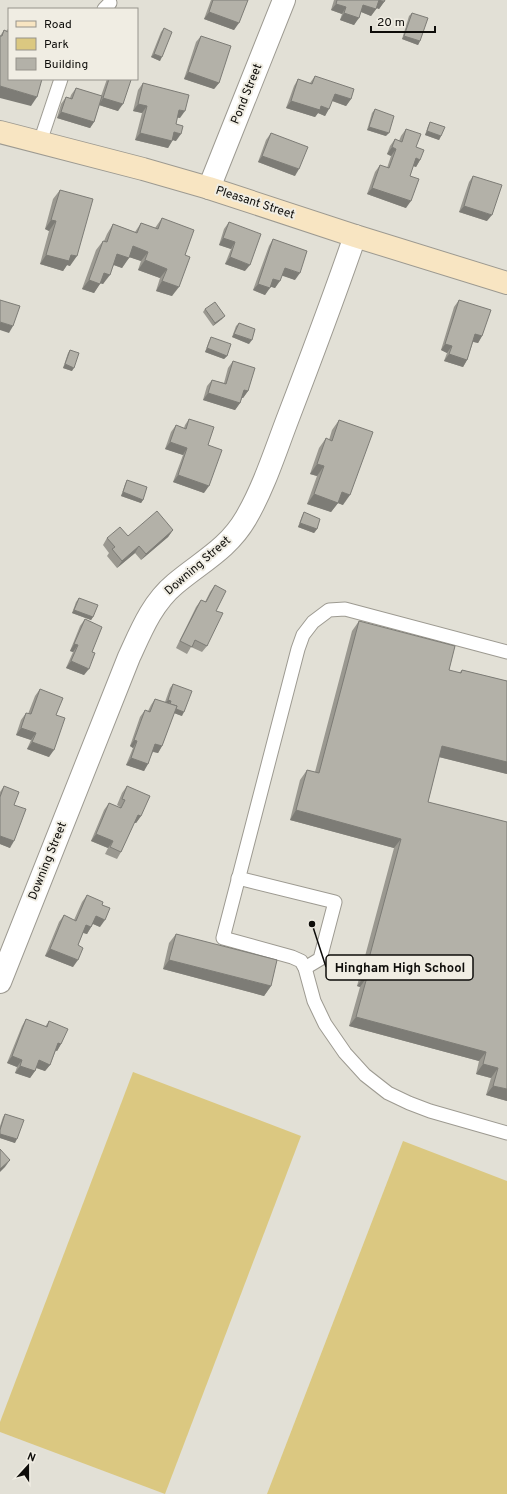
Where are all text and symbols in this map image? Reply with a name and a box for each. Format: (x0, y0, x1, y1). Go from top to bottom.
legend (8, 8, 138, 80)
scale bar (371, 8, 435, 34)
text: 20 m (377, 15, 405, 31)
text: Road (44, 17, 72, 33)
text: Park (44, 37, 69, 53)
text: Building (44, 57, 88, 73)
street label: Pond Street (228, 61, 266, 127)
street label: Pleasant Street (213, 183, 297, 223)
street label: Downing Street (162, 533, 234, 599)
street label: Downing Street (25, 820, 71, 902)
callout: Hingham High School (326, 955, 473, 980)
text: Hingham High School (335, 961, 465, 977)
north arrow (8, 1446, 48, 1486)
text: N (25, 1450, 37, 1466)

